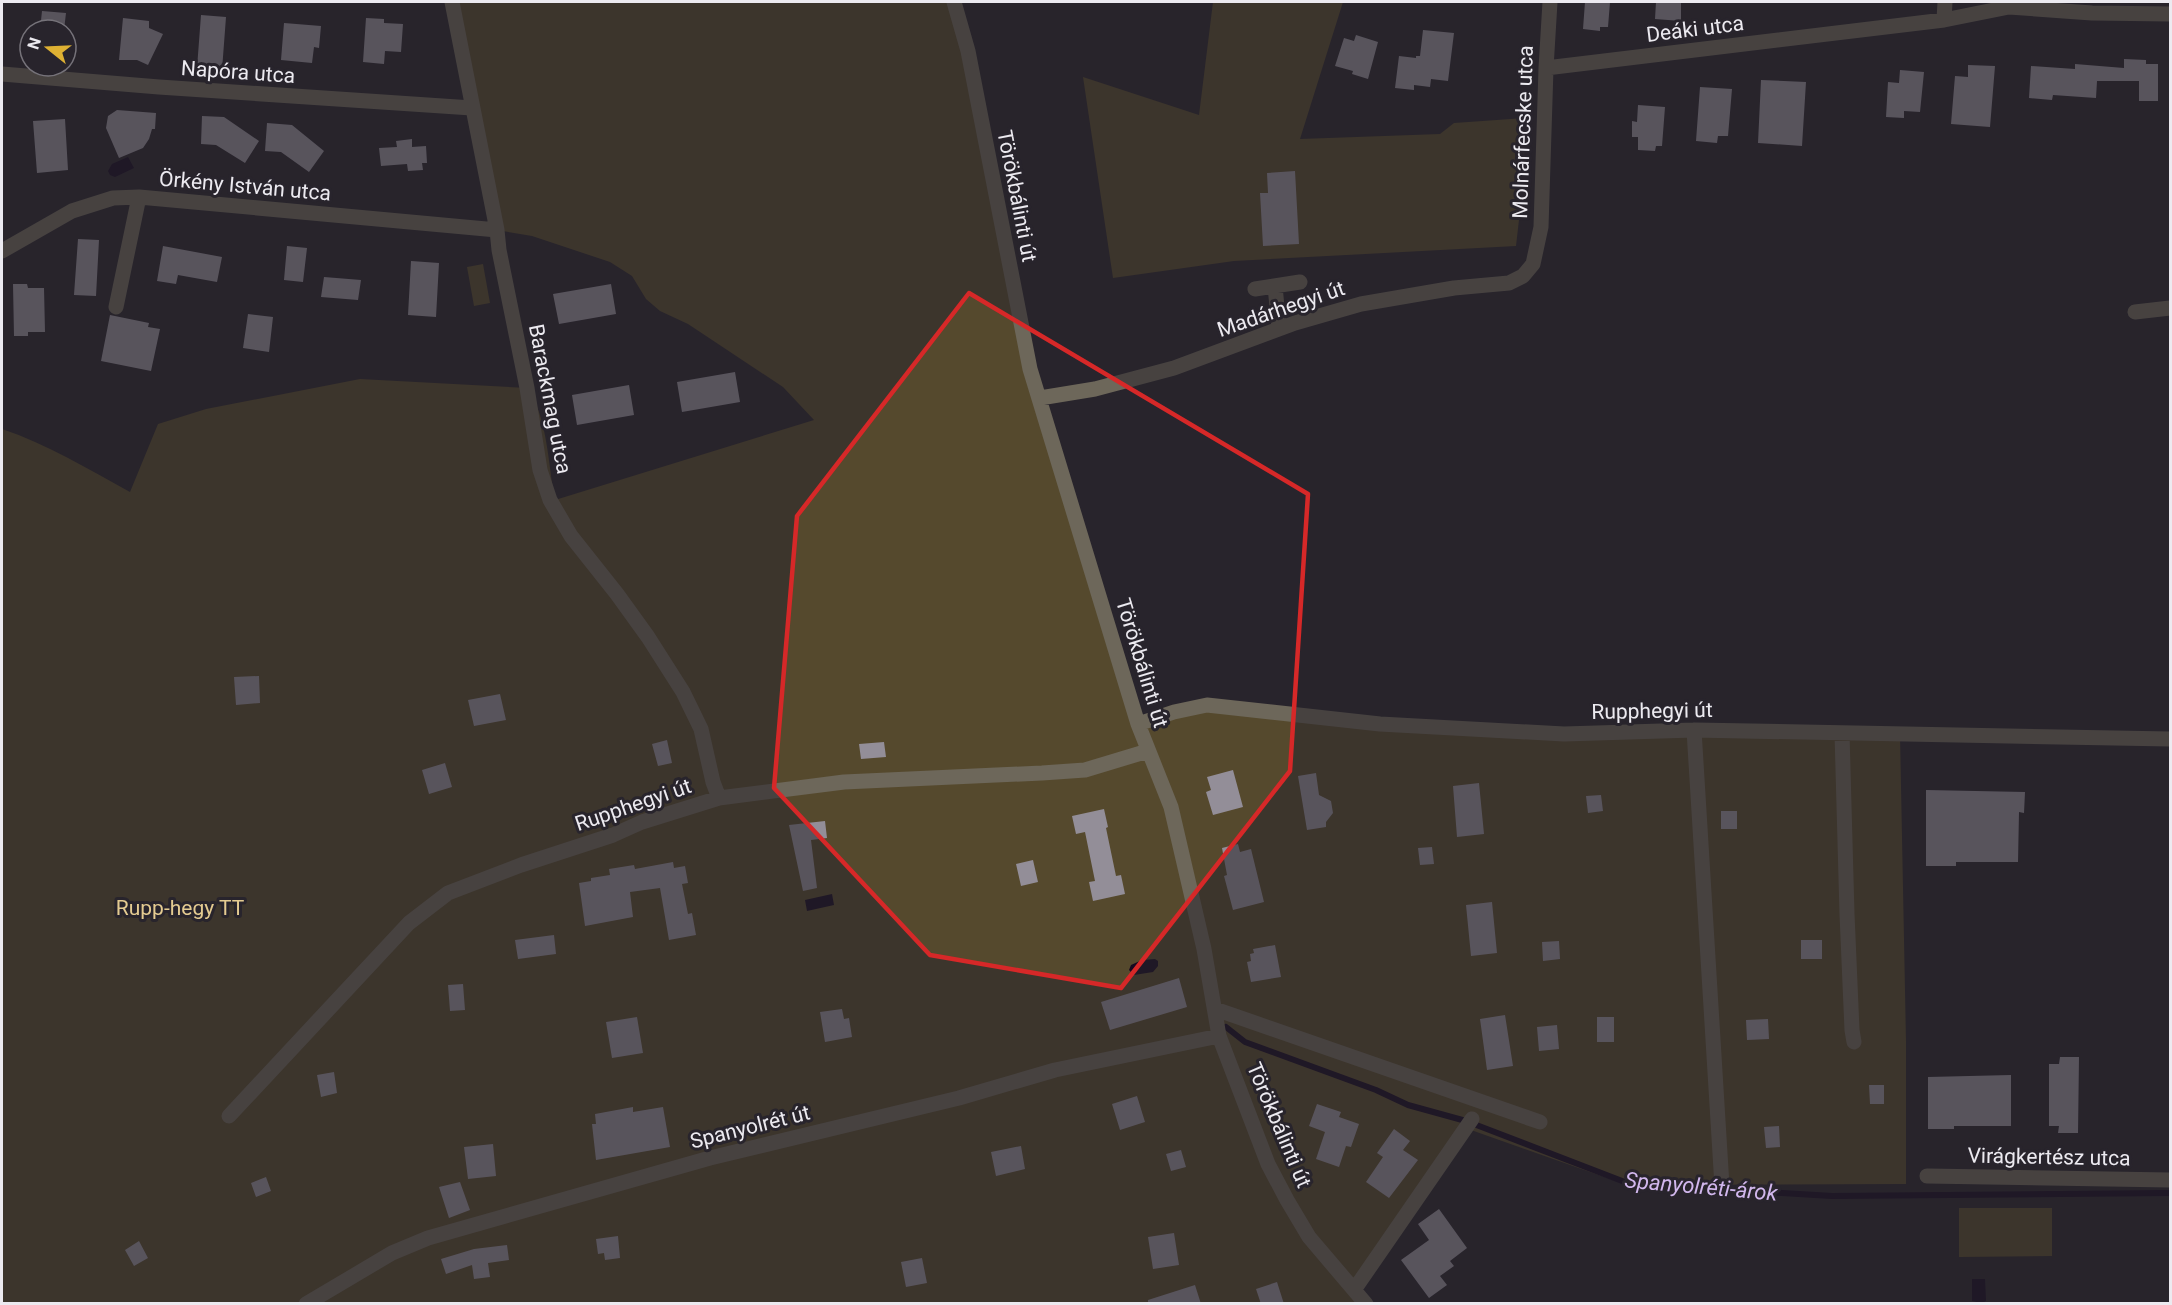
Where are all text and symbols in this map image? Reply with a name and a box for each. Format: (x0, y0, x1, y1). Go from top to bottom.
street label: Deáki utca (1645, 11, 1745, 47)
north arrow (18, 18, 78, 78)
text: N (23, 35, 45, 52)
street label: Molnárfecske utca (1508, 45, 1538, 219)
street label: Napóra utca (180, 56, 296, 88)
street label: Törökbálinti út (992, 128, 1042, 264)
street label: Örkény István utca (158, 167, 332, 205)
street label: Madárhegyi út (1214, 276, 1348, 342)
street label: Barackmag utca (524, 322, 576, 476)
street label: Törökbálinti út (1111, 596, 1173, 731)
street label: Rupphegyi út (1591, 698, 1713, 724)
street label: Rupphegyi út (572, 774, 694, 836)
park label: Rupp-hegy TT (116, 896, 245, 920)
street label: Törökbálinti út (1242, 1059, 1316, 1191)
street label: Spanyolrét út (688, 1100, 813, 1153)
street label: Virágkertész utca (1967, 1144, 2131, 1170)
water label: Spanyolréti-árok (1623, 1167, 1780, 1206)

